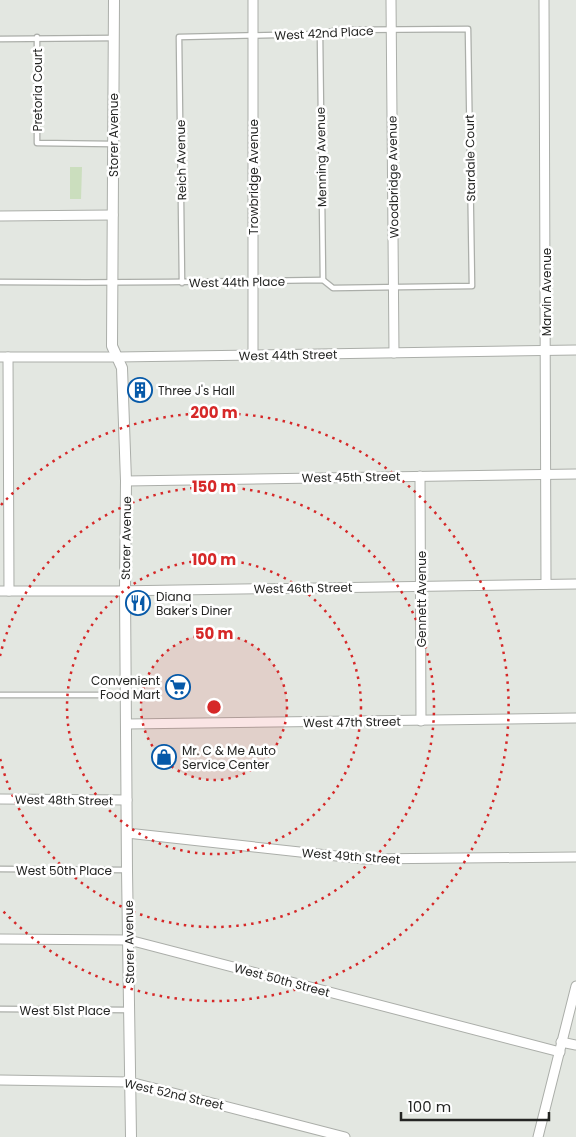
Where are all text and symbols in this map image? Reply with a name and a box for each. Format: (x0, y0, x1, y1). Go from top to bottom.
street label: West 42nd Place (274, 22, 374, 44)
street label: Pretoria Court (29, 48, 46, 132)
street label: Storer Avenue (105, 93, 122, 177)
street label: Menning Avenue (312, 107, 330, 207)
street label: Stardale Court (461, 114, 479, 202)
street label: Woodbridge Avenue (383, 116, 403, 238)
street label: Reich Avenue (172, 119, 190, 201)
street label: Trowbridge Avenue (245, 119, 262, 235)
street label: Marvin Avenue (538, 248, 555, 336)
street label: West 44th Place (189, 273, 285, 291)
street label: West 44th Street (239, 346, 337, 364)
building icon: Three J's Hall (127, 377, 153, 403)
place label: Three J's Hall (158, 382, 235, 399)
text: 200 m (190, 402, 238, 423)
street label: West 45th Street (302, 468, 400, 486)
text: 150 m (192, 476, 236, 497)
street label: Storer Avenue (117, 496, 135, 580)
text: 100 m (192, 549, 236, 570)
street label: Gennett Avenue (413, 551, 430, 647)
street label: West 46th Street (254, 579, 352, 597)
place label: Diana Baker's Diner (156, 588, 232, 619)
restaurant icon: Diana Baker's Diner (125, 590, 151, 616)
text: 50 m (195, 623, 233, 644)
place label: Convenient Food Mart (91, 672, 160, 703)
supermarket icon: Convenient Food Mart (165, 674, 191, 700)
centre of rings (205, 698, 223, 716)
street label: West 47th Street (303, 713, 401, 731)
place label: Mr. C & Me Auto Service Center (182, 742, 276, 773)
shop icon: Mr. C & Me Auto Service Center (151, 744, 177, 770)
street label: West 48th Street (15, 791, 113, 809)
street label: West 49th Street (301, 844, 401, 868)
street label: West 50th Place (16, 862, 112, 879)
street label: Storer Avenue (120, 900, 138, 984)
street label: West 50th Street (232, 959, 332, 1001)
street label: West 51st Place (20, 1002, 110, 1019)
street label: West 52nd Street (123, 1074, 225, 1114)
scale bar (401, 1090, 548, 1122)
text: 100 m (408, 1096, 451, 1117)

